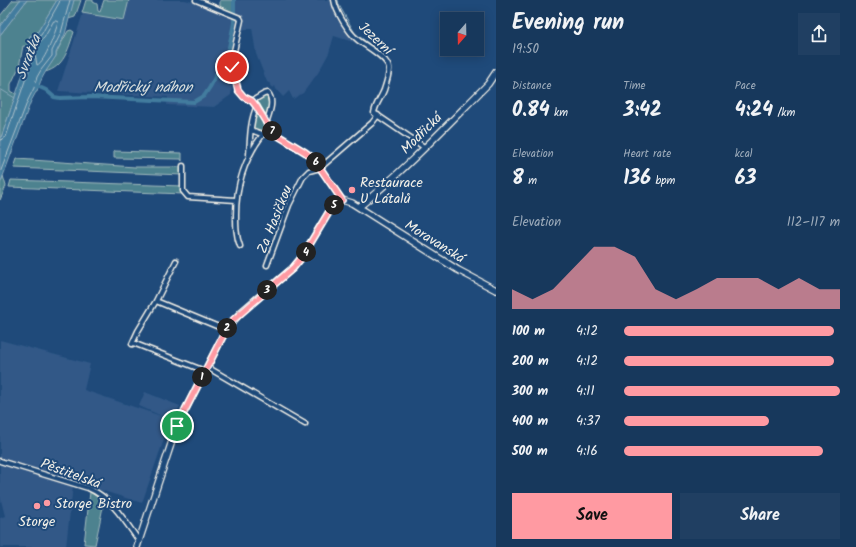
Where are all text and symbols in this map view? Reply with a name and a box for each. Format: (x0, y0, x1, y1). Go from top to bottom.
text: Evening run (512, 6, 624, 41)
north arrow (440, 12, 484, 56)
map controls (440, 12, 484, 56)
button: share (798, 13, 840, 55)
street label: Jezerní (353, 17, 400, 62)
water label: Svratka (9, 31, 49, 83)
text: 19:50 (512, 39, 539, 60)
pin (215, 50, 249, 84)
icon: check (221, 56, 243, 78)
water label: Modřický náhon (93, 76, 194, 100)
text: Distance (512, 77, 552, 95)
text: Time (623, 77, 646, 95)
text: Pace (735, 77, 756, 95)
text: 0.84 (512, 95, 550, 127)
text: 3:42 (623, 95, 662, 127)
text: 4:24 (735, 95, 773, 127)
text: km (550, 104, 568, 122)
text: /km (773, 104, 795, 122)
street label: Modřická (396, 107, 449, 160)
pin: 7 (262, 121, 282, 141)
text: 7 (269, 122, 275, 140)
text: Elevation (512, 145, 554, 163)
text: Heart rate (623, 145, 671, 163)
text: kcal (735, 145, 753, 163)
pin: 6 (306, 152, 326, 172)
text: 6 (313, 153, 319, 171)
text: 8 (512, 163, 524, 195)
text: 136 (623, 163, 651, 195)
text: 63 (735, 163, 756, 195)
place label: Restaurace U Látalů (360, 172, 424, 210)
text: m (524, 172, 537, 190)
text: bpm (651, 172, 675, 190)
street label: Za Hasičkou (251, 182, 299, 257)
marker: Restaurace U Látalů (347, 185, 357, 195)
pin: 5 (324, 195, 344, 215)
text: 5 (331, 196, 337, 214)
text: Elevation (512, 212, 561, 233)
text: 112–117 m (787, 212, 840, 233)
street label: Moravanská (400, 215, 470, 270)
pin: 4 (296, 242, 316, 262)
text: 4 (303, 243, 309, 261)
pin: 3 (257, 280, 277, 300)
text: 3 (264, 281, 270, 299)
pin: 2 (217, 318, 237, 338)
text: 2 (224, 319, 230, 337)
text: 100 m (512, 321, 545, 342)
text: 4:12 (576, 321, 598, 342)
text: 200 m (512, 351, 549, 372)
text: 4:12 (576, 351, 598, 372)
pin: 1 (192, 367, 212, 387)
text: 1 (200, 368, 204, 386)
text: 300 m (512, 381, 548, 402)
text: 4:11 (576, 381, 595, 402)
pin (160, 409, 194, 443)
text: 400 m (512, 411, 548, 432)
text: 4:37 (576, 411, 600, 432)
icon: arrive (166, 415, 188, 437)
text: 500 m (512, 441, 548, 462)
text: 4:16 (576, 441, 598, 462)
street label: Pěstitelská (37, 453, 105, 495)
place label: Storge Bistro (55, 493, 132, 515)
button: Save (512, 493, 672, 539)
button: Share (680, 493, 840, 539)
marker: Storge Bistro (42, 498, 52, 508)
marker: Storge (32, 501, 42, 511)
place label: Storge (19, 511, 56, 533)

